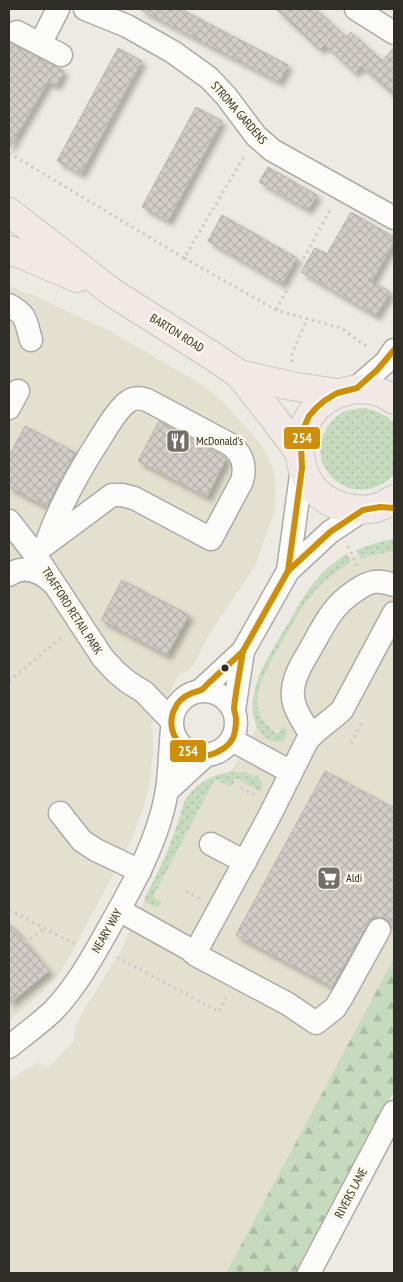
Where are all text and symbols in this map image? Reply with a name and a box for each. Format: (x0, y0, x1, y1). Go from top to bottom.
street label: STROMA GARDENS (208, 78, 271, 147)
street label: BARTON ROAD (148, 310, 207, 355)
line badge: 254 (283, 426, 321, 450)
restaurant icon: McDonald's (165, 428, 191, 454)
text: 254 (292, 429, 312, 447)
place label: McDonald's (196, 433, 243, 448)
street label: TRAFFORD RETAIL PARK (39, 564, 106, 657)
unlabelled marker (220, 663, 230, 673)
line badge: 254 (169, 739, 207, 763)
text: 254 (178, 742, 198, 760)
supermarket icon: Aldi (316, 865, 342, 891)
place label: Aldi (346, 870, 362, 885)
street label: NEARY WAY (88, 906, 125, 955)
street label: RIVERS LANE (331, 1165, 370, 1221)

